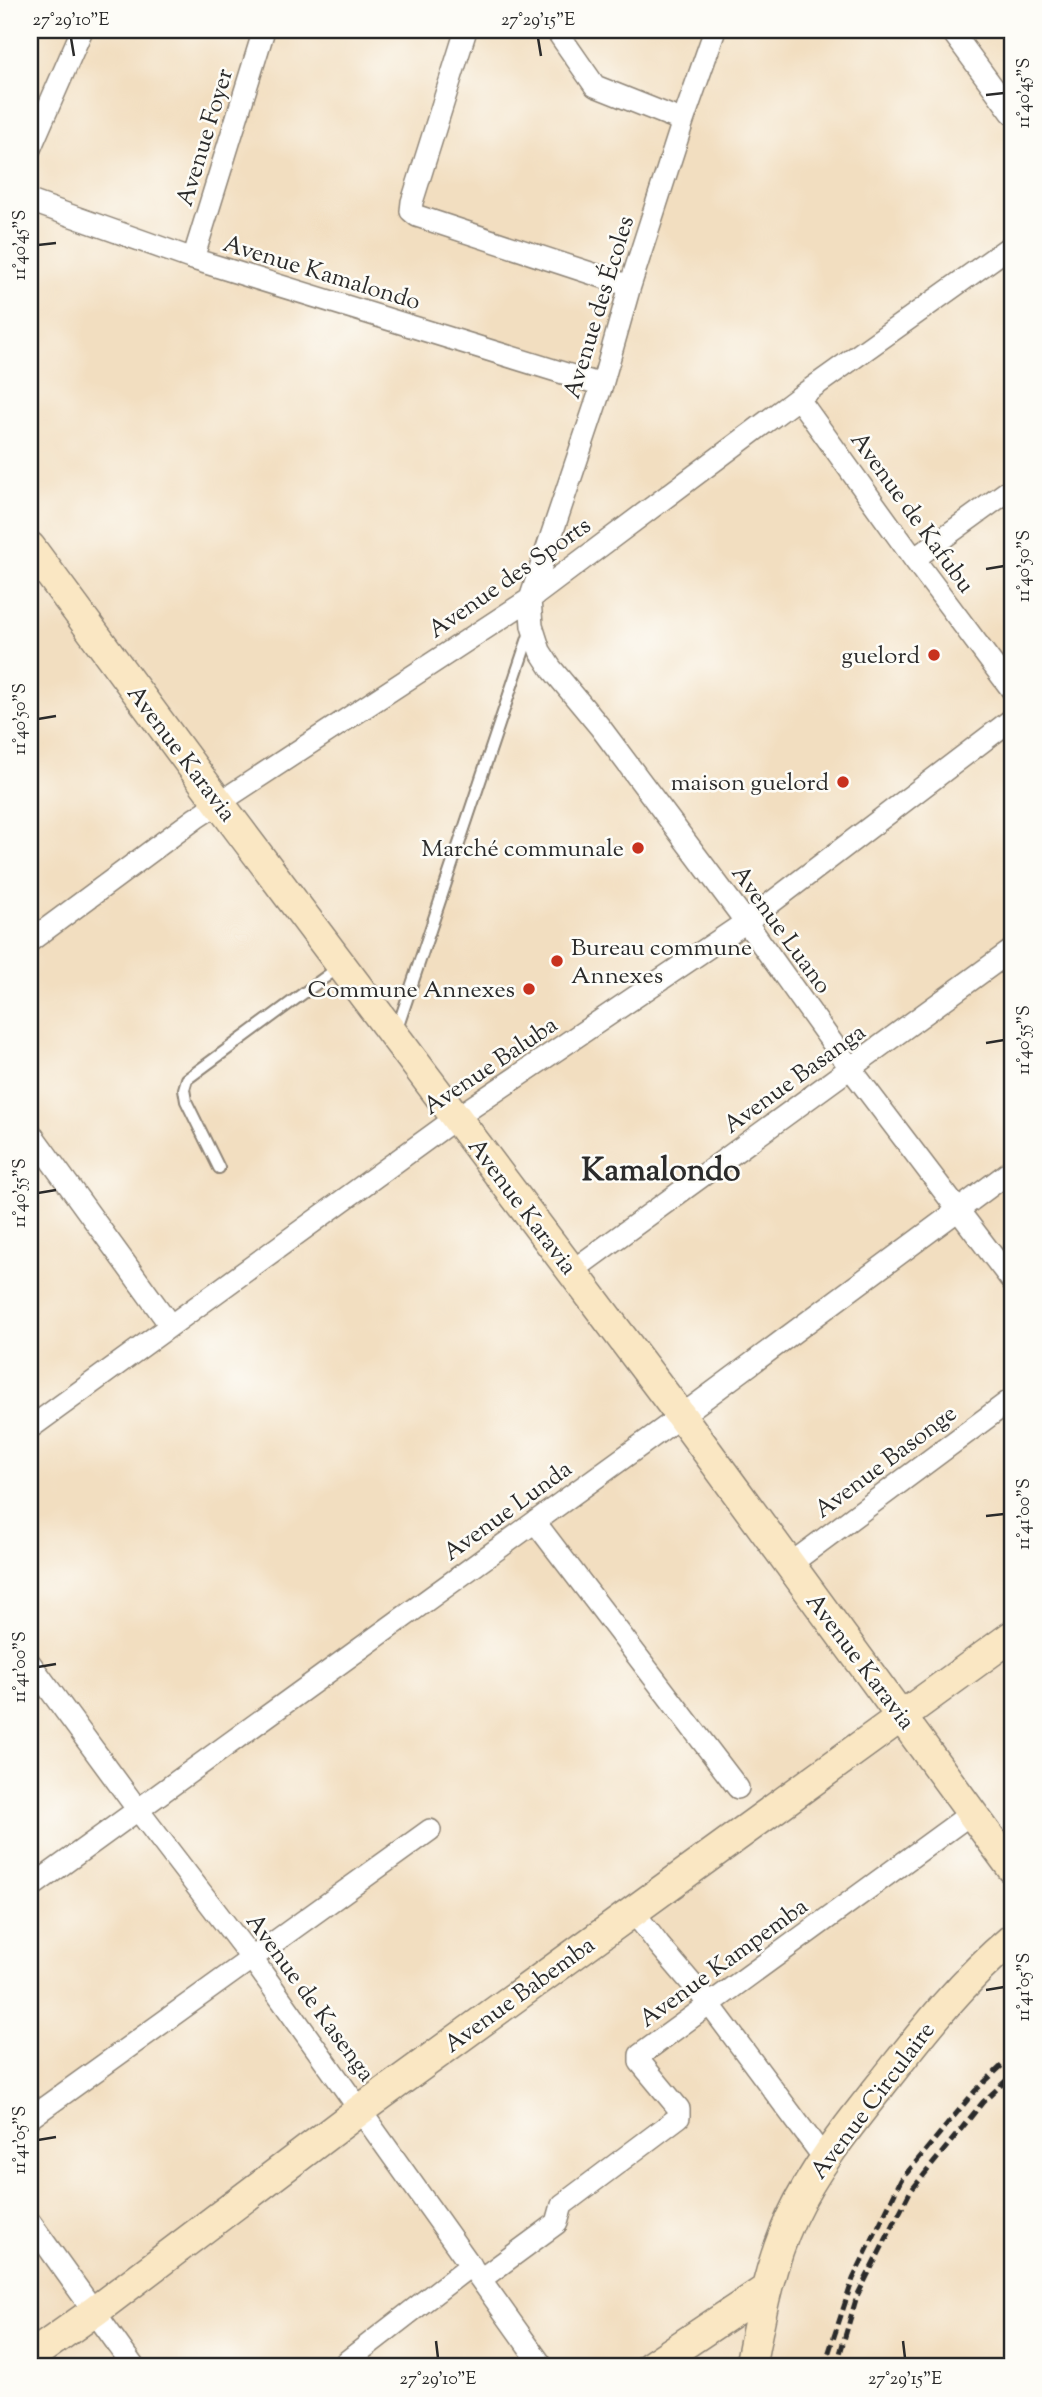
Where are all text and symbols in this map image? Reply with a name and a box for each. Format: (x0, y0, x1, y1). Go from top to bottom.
text: 27°29'10"E (33, 8, 110, 34)
text: 27°29'15"E (501, 8, 575, 34)
text: 11°40'45"S (1012, 58, 1038, 128)
street label: Avenue Foyer (169, 65, 243, 211)
text: 11°40'45"S (8, 210, 34, 280)
street label: Avenue des Écoles (556, 212, 644, 403)
street label: Avenue Kamalondo (219, 228, 424, 320)
street label: Avenue de Kafubu (841, 425, 982, 601)
street label: Avenue des Sports (422, 510, 598, 648)
text: 11°40'50"S (1012, 530, 1038, 602)
place label: guelord (841, 640, 920, 674)
marker: guelord (926, 647, 942, 663)
street label: Avenue Karavia (118, 679, 243, 830)
text: 11°40'50"S (8, 683, 34, 755)
place label: maison guelord (671, 767, 829, 801)
marker: maison guelord (835, 774, 851, 790)
place label: Marché communale (421, 833, 624, 867)
marker: Marché communale (630, 840, 646, 856)
street label: Avenue Luano (722, 859, 839, 1002)
place label: Bureau commune Annexes (571, 932, 752, 994)
marker: Bureau commune Annexes (549, 953, 565, 969)
place label: Commune Annexes (308, 974, 515, 1008)
marker: Commune Annexes (521, 981, 537, 997)
text: 11°40'55"S (1012, 1005, 1038, 1075)
street label: Avenue Baluba (417, 1009, 565, 1124)
street label: Avenue Basanga (717, 1016, 873, 1143)
street label: Avenue Karavia (459, 1132, 584, 1283)
district label: Kamalondo (581, 1149, 741, 1195)
text: 11°40'55"S (8, 1158, 34, 1228)
street label: Avenue Basonge (808, 1398, 965, 1528)
street label: Avenue Lunda (437, 1453, 580, 1570)
text: 11°41'00"S (1012, 1478, 1038, 1550)
street label: Avenue Karavia (797, 1587, 922, 1738)
text: 11°41'00"S (8, 1631, 34, 1703)
street label: Avenue Kampemba (633, 1891, 816, 2037)
street label: Avenue de Kasenga (237, 1907, 382, 2089)
street label: Avenue Babemba (438, 1929, 603, 2062)
text: 11°41'05"S (1012, 1953, 1038, 2021)
street label: Avenue Circulaire (803, 2015, 944, 2187)
text: 11°41'05"S (8, 2106, 34, 2174)
text: 27°29'10"E (400, 2367, 477, 2393)
text: 27°29'15"E (868, 2367, 942, 2393)

